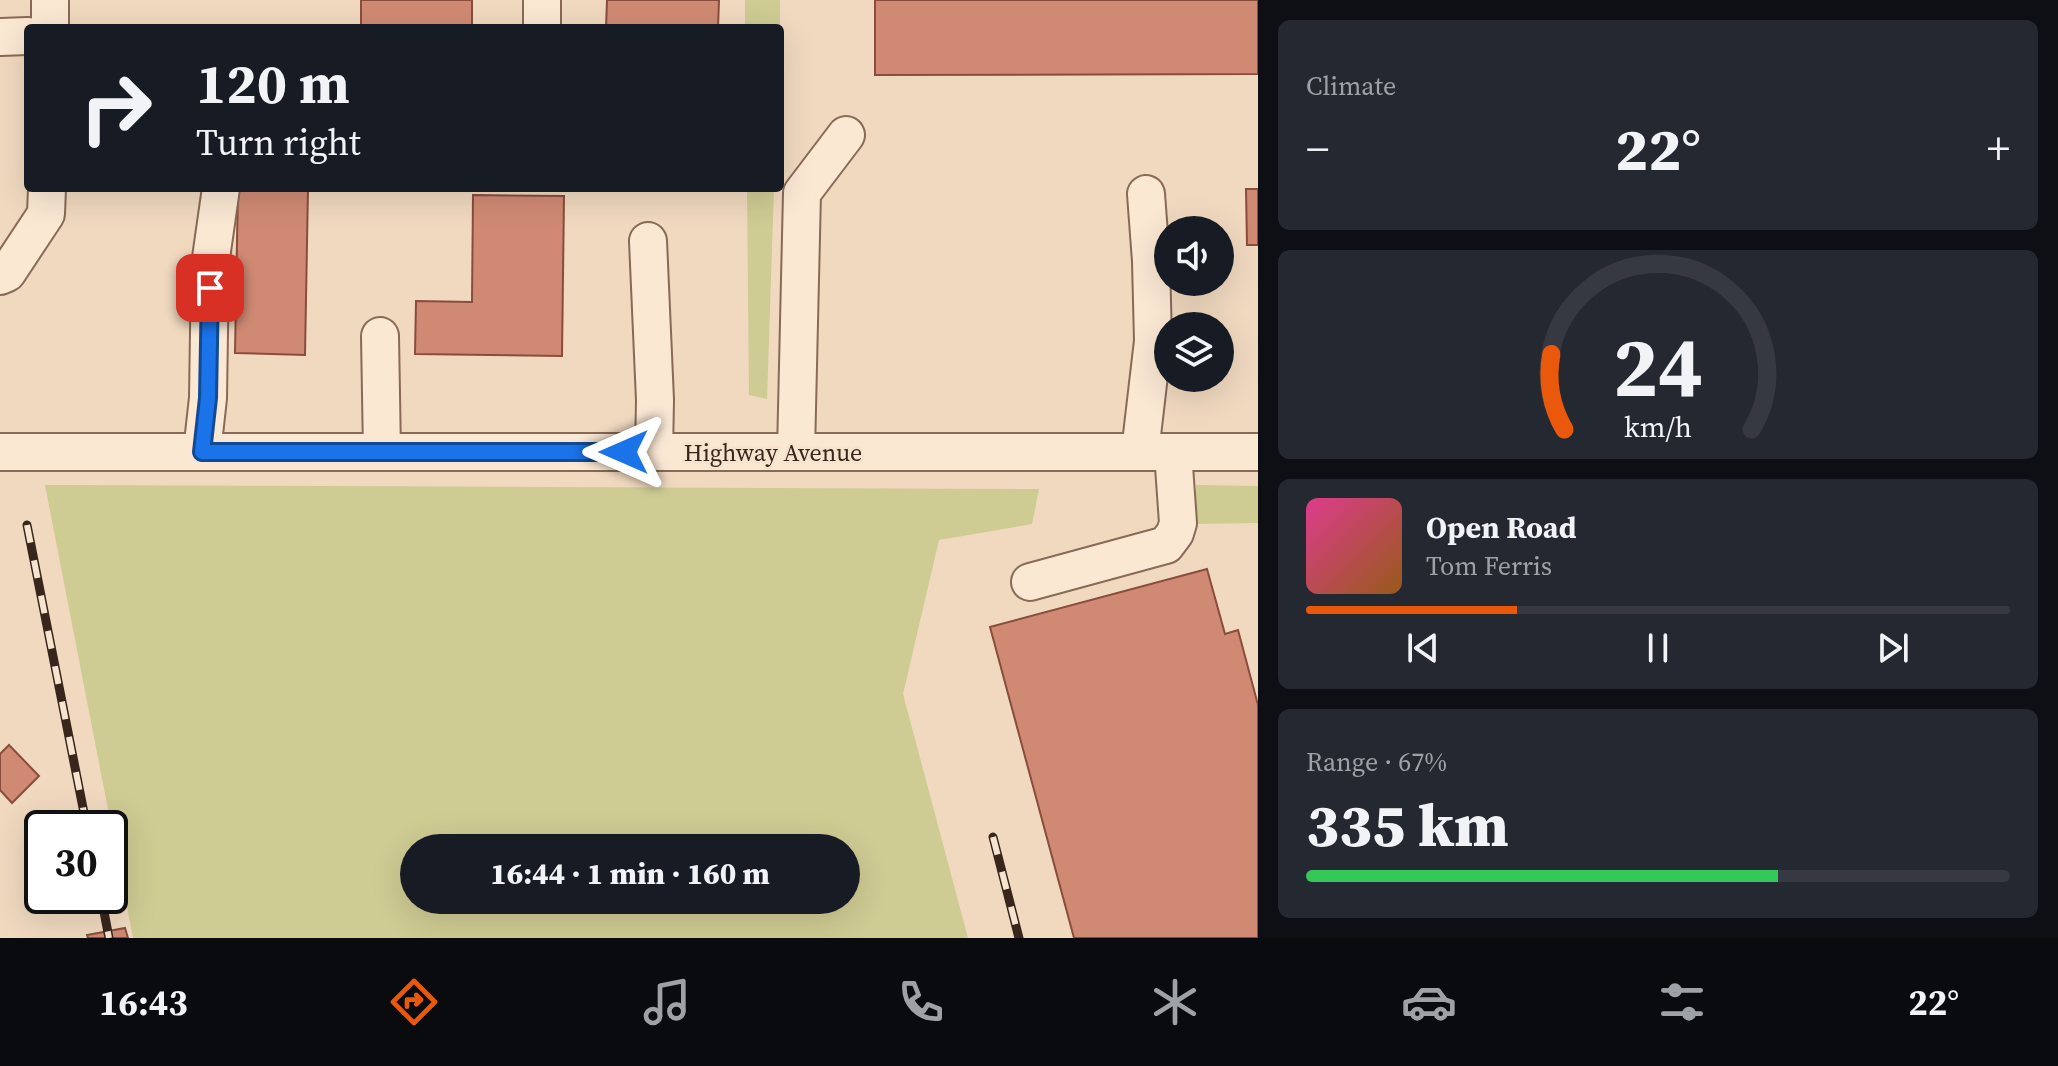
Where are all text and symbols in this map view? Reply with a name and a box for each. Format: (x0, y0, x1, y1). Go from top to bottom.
text: 120 m (196, 45, 350, 122)
icon: right (64, 56, 168, 160)
text: Climate (1306, 68, 1396, 104)
text: 22° (1615, 108, 1701, 190)
text: Turn right (196, 118, 361, 167)
text: − (1306, 118, 1329, 179)
text: + (1987, 118, 2010, 179)
map controls (1154, 216, 1234, 392)
button: sound (1154, 216, 1234, 296)
pin (176, 254, 244, 322)
icon: arrive (188, 266, 232, 310)
text: 24 (1613, 310, 1703, 424)
button: layers (1154, 312, 1234, 392)
text: km/h (1624, 407, 1692, 447)
position arrow (582, 410, 666, 494)
street label: Highway Avenue (684, 436, 862, 469)
text: Open Road (1426, 507, 1577, 548)
text: Tom Ferris (1426, 548, 1552, 584)
icon: previous (1401, 626, 1445, 670)
icon: pause (1636, 626, 1680, 670)
icon: next (1871, 626, 1915, 670)
text: Range · 67% (1306, 744, 1447, 780)
text: 335 km (1306, 784, 1509, 866)
speed limit sign: 30 (24, 810, 128, 914)
text: 16:44 · 1 min · 160 m (490, 853, 770, 894)
icon: directions (386, 974, 442, 1030)
icon: music (639, 974, 695, 1030)
icon: phone (893, 974, 949, 1030)
icon: climate (1147, 974, 1203, 1030)
icon: car (1401, 974, 1457, 1030)
icon: filters (1654, 974, 1710, 1030)
text: 16:43 (99, 978, 188, 1027)
text: 22° (1908, 978, 1959, 1027)

